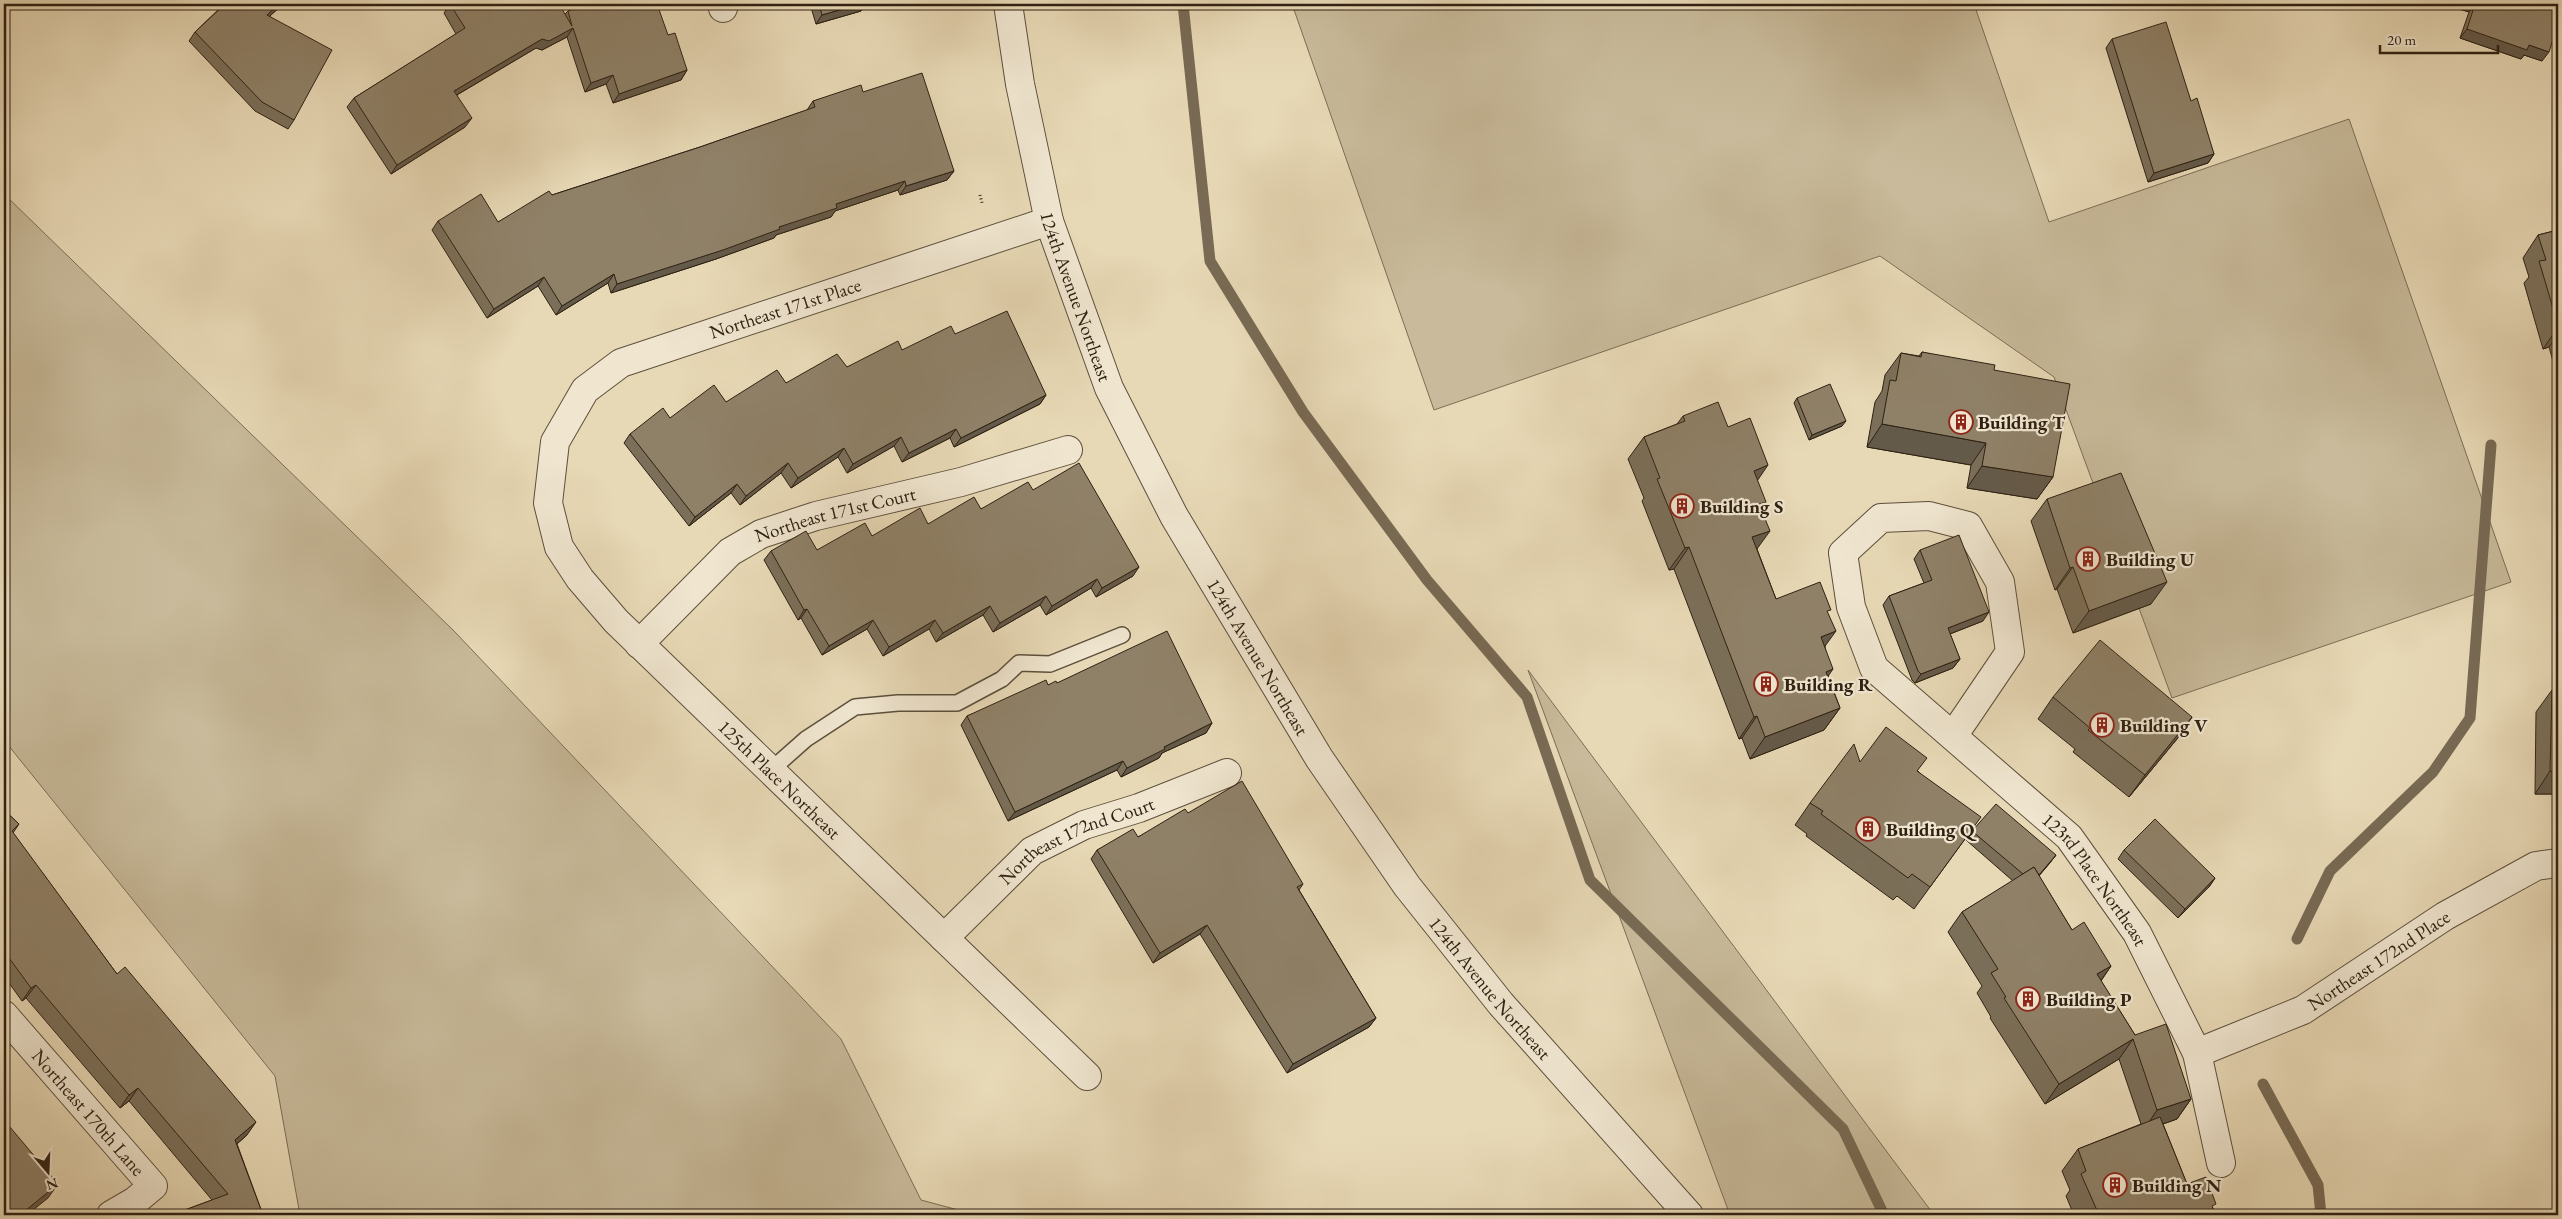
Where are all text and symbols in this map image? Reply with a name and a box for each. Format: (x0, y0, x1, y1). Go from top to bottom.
scale bar (2380, 22, 2497, 54)
text: 20 m (2387, 30, 2416, 49)
street label: 124th Avenue Northeast (1034, 209, 1118, 385)
street label: Northeast 171st Place (706, 272, 864, 345)
building icon: Building T (1948, 409, 1974, 435)
place label: Building T (1978, 410, 2066, 435)
street label: Northeast 171st Court (751, 481, 918, 548)
building icon: Building S (1669, 493, 1695, 519)
place label: Building S (1700, 494, 1783, 519)
building icon: Building U (2075, 546, 2101, 572)
place label: Building U (2106, 547, 2194, 572)
street label: 124th Avenue Northeast (1201, 574, 1315, 740)
building icon: Building R (1753, 671, 1779, 697)
place label: Building R (1784, 672, 1873, 697)
building icon: Building V (2089, 712, 2115, 738)
place label: Building V (2120, 713, 2208, 738)
street label: 125th Place Northeast (712, 714, 846, 845)
street label: Northeast 172nd Court (993, 791, 1158, 890)
street label: 123rd Place Northeast (2037, 807, 2154, 950)
building icon: Building Q (1855, 816, 1881, 842)
place label: Building Q (1886, 817, 1977, 842)
street label: Northeast 172nd Place (2303, 904, 2455, 1017)
street label: 124th Avenue Northeast (1423, 911, 1557, 1065)
building icon: Building P (2015, 986, 2041, 1012)
place label: Building P (2046, 987, 2132, 1012)
street label: Northeast 170th Lane (26, 1044, 151, 1181)
north arrow (22, 1146, 72, 1196)
building icon: Building N (2102, 1172, 2128, 1198)
place label: Building N (2132, 1173, 2222, 1198)
text: N (43, 1174, 61, 1195)

